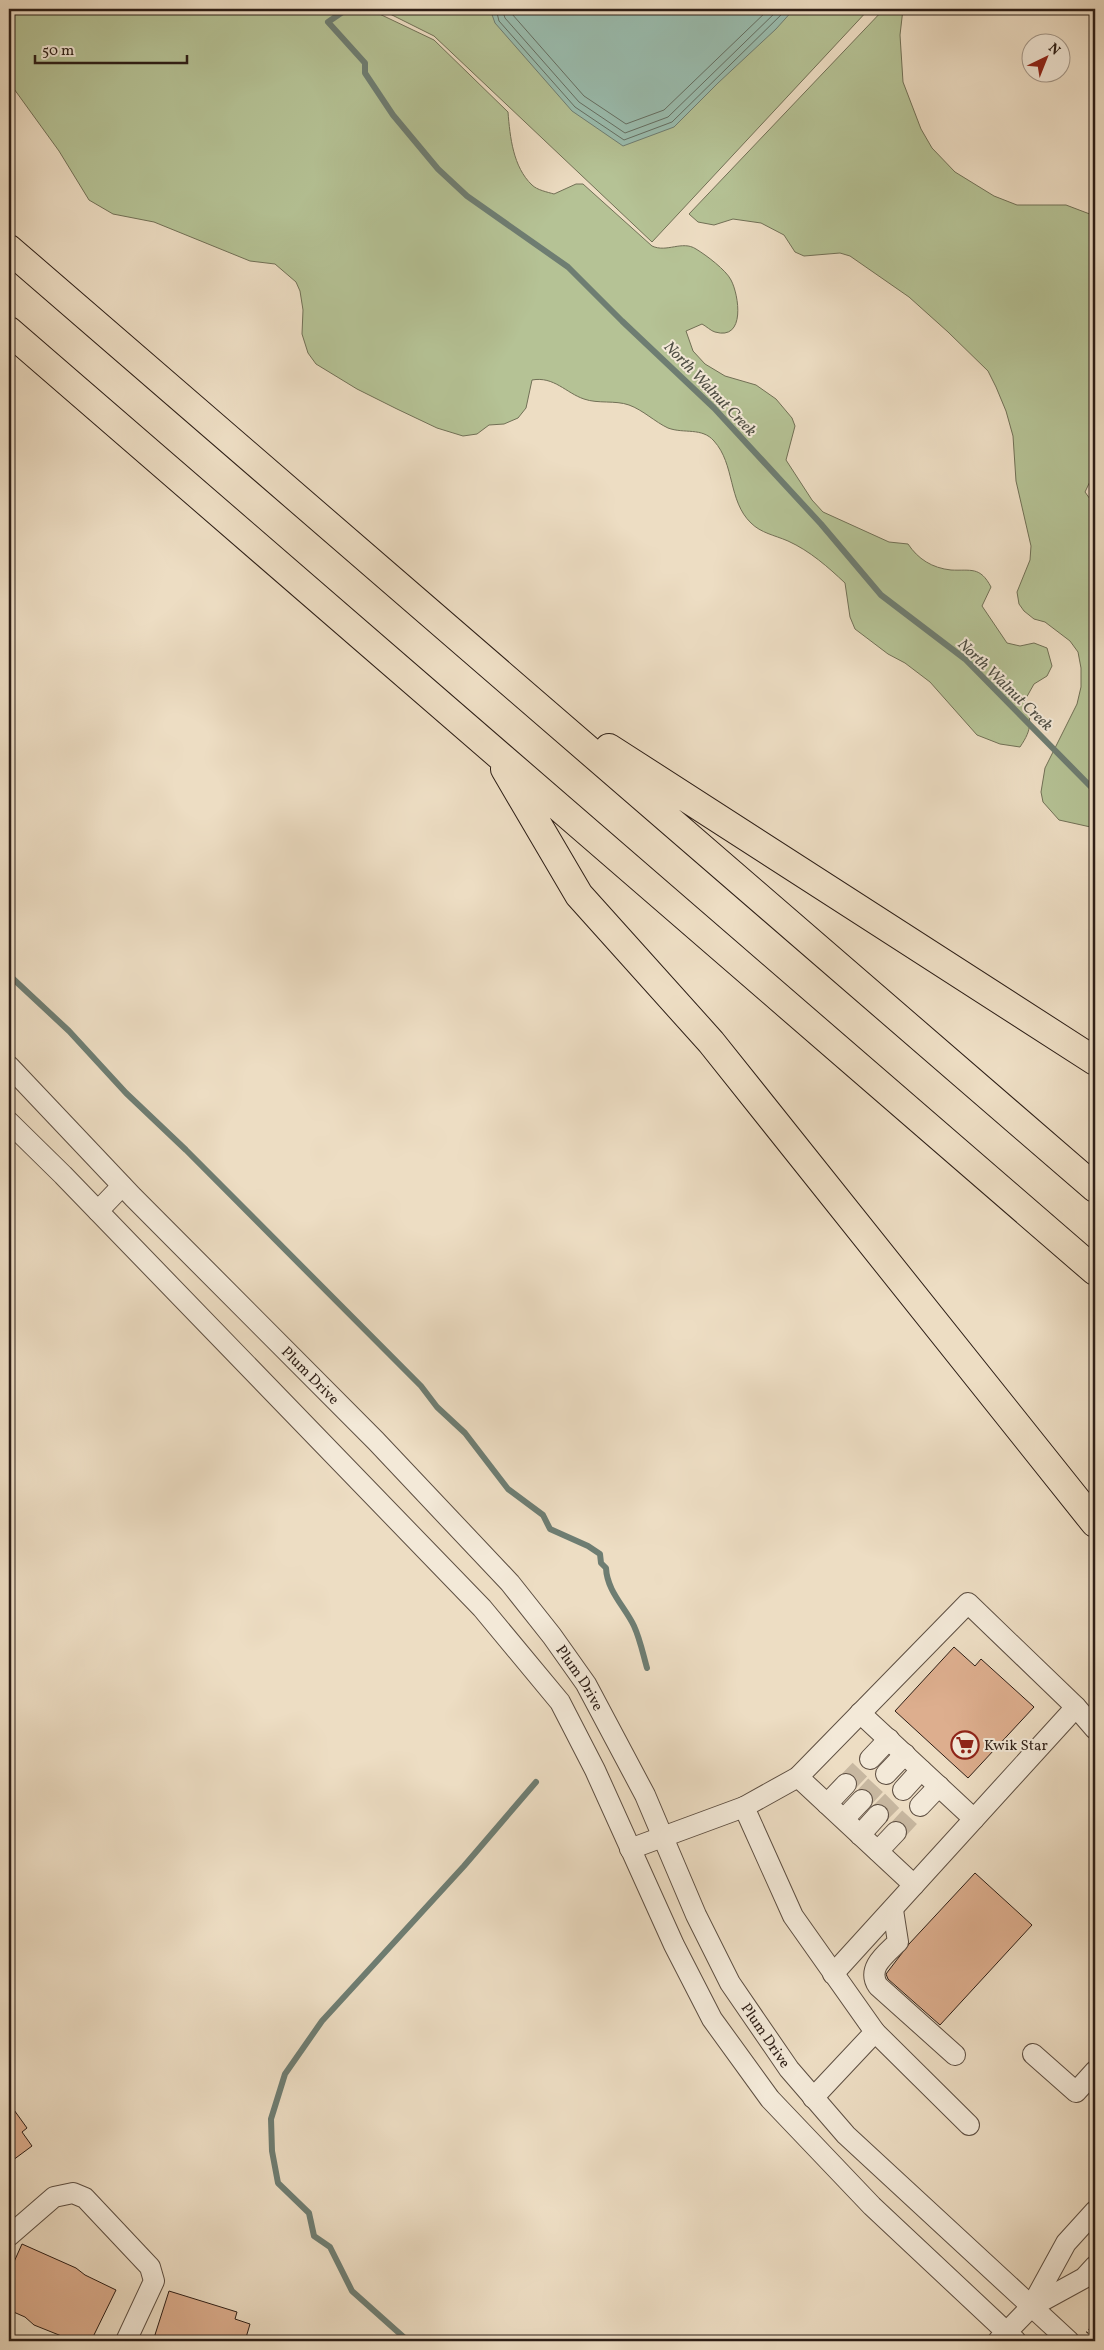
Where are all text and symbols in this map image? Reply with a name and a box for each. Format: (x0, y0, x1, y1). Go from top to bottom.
scale bar (35, 32, 188, 64)
north arrow (1022, 32, 1072, 82)
text: N (1044, 39, 1064, 60)
text: 50 m (42, 41, 74, 62)
water label: North Walnut Creek (658, 337, 761, 442)
water label: North Walnut Creek (952, 634, 1058, 737)
street label: Plum Drive (276, 1342, 343, 1410)
street label: Plum Drive (550, 1641, 608, 1715)
supermarket icon: Kwik Star (950, 1730, 980, 1760)
place label: Kwik Star (984, 1736, 1048, 1757)
street label: Plum Drive (735, 1999, 794, 2073)

